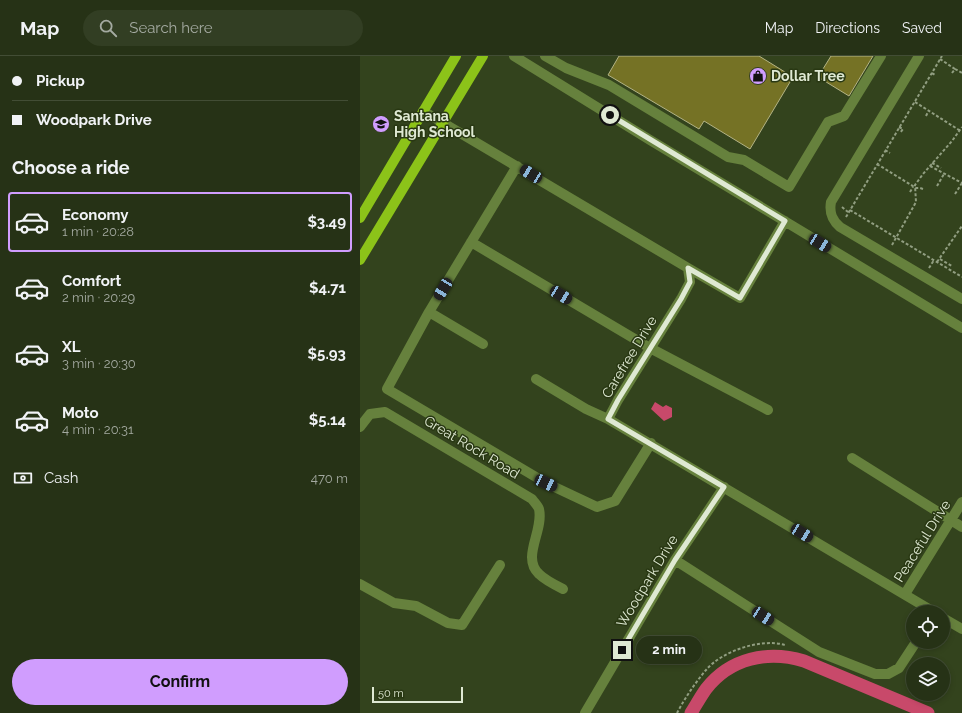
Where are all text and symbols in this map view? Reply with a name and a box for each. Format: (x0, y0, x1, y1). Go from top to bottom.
search box (83, 10, 363, 46)
text: Map (20, 17, 59, 39)
icon: search (97, 17, 119, 39)
text: Search here (129, 19, 213, 37)
text: Map (765, 20, 793, 36)
text: Directions (815, 20, 880, 36)
text: Saved (902, 20, 942, 36)
shop icon: Dollar Tree (748, 66, 768, 86)
place label: Dollar Tree (771, 68, 845, 84)
text: Pickup (36, 72, 85, 90)
route start (601, 106, 619, 124)
place label: Santana High School (394, 108, 476, 140)
text: Woodpark Drive (36, 111, 152, 129)
school or university icon: Santana High School (371, 114, 391, 134)
text: Choose a ride (12, 157, 130, 178)
car (518, 163, 544, 185)
icon: car (14, 204, 50, 240)
text: Economy (62, 206, 129, 224)
text: $3.49 (307, 213, 346, 231)
text: 1 min · 20:28 (62, 224, 134, 239)
car (807, 232, 833, 254)
icon: car (14, 270, 50, 306)
text: Comfort (62, 272, 121, 290)
car (432, 276, 454, 302)
text: $4.71 (309, 279, 346, 297)
car (548, 284, 574, 306)
text: 2 min · 20:29 (62, 290, 135, 305)
street label: Carefree Drive (598, 313, 660, 401)
icon: car (14, 336, 50, 372)
text: XL (62, 338, 80, 356)
text: $5.93 (308, 345, 346, 363)
text: 3 min · 20:30 (62, 356, 136, 371)
icon: car (14, 402, 50, 438)
text: Moto (62, 404, 99, 422)
text: $5.14 (309, 411, 346, 429)
street label: Great Rock Road (421, 412, 523, 482)
text: 4 min · 20:31 (62, 422, 134, 437)
icon: cash (12, 467, 34, 489)
text: Cash (44, 469, 78, 487)
text: 470 m (311, 471, 348, 486)
car (533, 472, 559, 494)
street label: Peaceful Drive (890, 497, 954, 585)
car (789, 522, 815, 544)
street label: Woodpark Drive (613, 532, 681, 630)
car (750, 604, 776, 628)
map controls (906, 605, 950, 701)
button: locate (906, 605, 950, 649)
callout: 2 min (636, 636, 702, 664)
route end (613, 641, 631, 659)
text: 2 min (652, 642, 686, 657)
button: layers (906, 657, 950, 701)
button: Confirm (12, 659, 348, 705)
scale bar (372, 685, 463, 704)
text: 50 m (378, 687, 404, 700)

